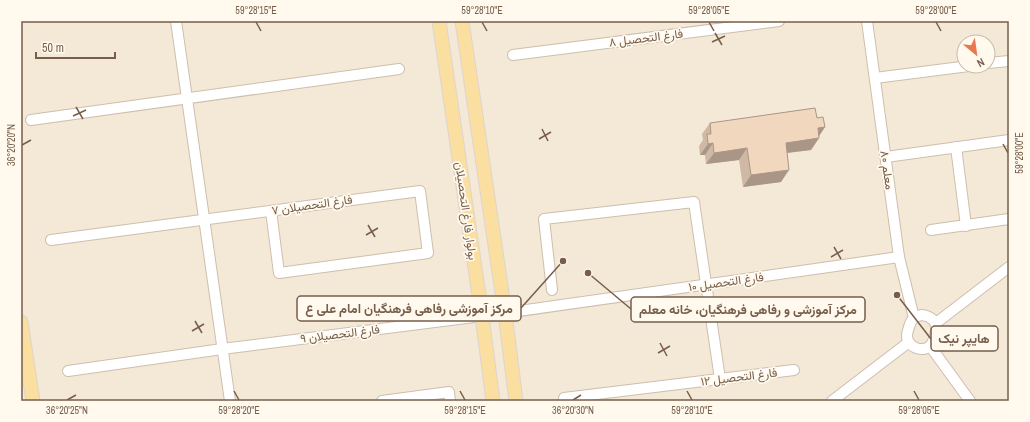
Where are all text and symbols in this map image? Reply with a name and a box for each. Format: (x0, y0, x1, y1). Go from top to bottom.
text: 59°28'15"E (235, 4, 277, 17)
text: 59°28'10"E (461, 4, 503, 17)
text: 59°28'05"E (688, 4, 730, 17)
text: 59°28'00"E (915, 4, 957, 17)
street label: فارغ التحصیل ۸ (608, 26, 684, 51)
scale bar (36, 34, 115, 60)
north arrow (956, 34, 996, 74)
text: 50 m (42, 40, 64, 56)
text: N (975, 55, 987, 70)
text: 36°20'20"N (5, 124, 18, 166)
text: 59°28'00"E (1013, 132, 1026, 174)
street label: معلم ۸۰ (876, 149, 898, 191)
street label: بولوار فارغ التحصیلان (450, 161, 481, 261)
street label: فارغ التحصیلان ۷ (271, 191, 354, 220)
street label: فارغ التحصیل ۱۰ (687, 269, 765, 296)
callout: مرکز آموزشی رفاهی فرهنگیان امام علی ع (297, 296, 521, 321)
callout: مرکز آموزشی و رفاهی فرهنگیان، خانه معلم (631, 297, 865, 322)
text: مرکز آموزشی رفاهی فرهنگیان امام علی ع (305, 300, 513, 317)
text: مرکز آموزشی و رفاهی فرهنگیان، خانه معلم (639, 301, 857, 318)
street label: فارغ التحصیلان ۹ (299, 321, 381, 348)
callout: هایپر نیک (931, 326, 998, 351)
text: هایپر نیک (938, 330, 990, 348)
street label: فارغ التحصیل ۱۲ (700, 364, 778, 391)
text: 36°20'25"N (46, 404, 88, 417)
text: 59°28'20"E (218, 404, 260, 417)
text: 59°28'15"E (444, 404, 486, 417)
text: 36°20'30"N (552, 404, 594, 417)
text: 59°28'10"E (671, 404, 713, 417)
text: 59°28'05"E (898, 404, 940, 417)

